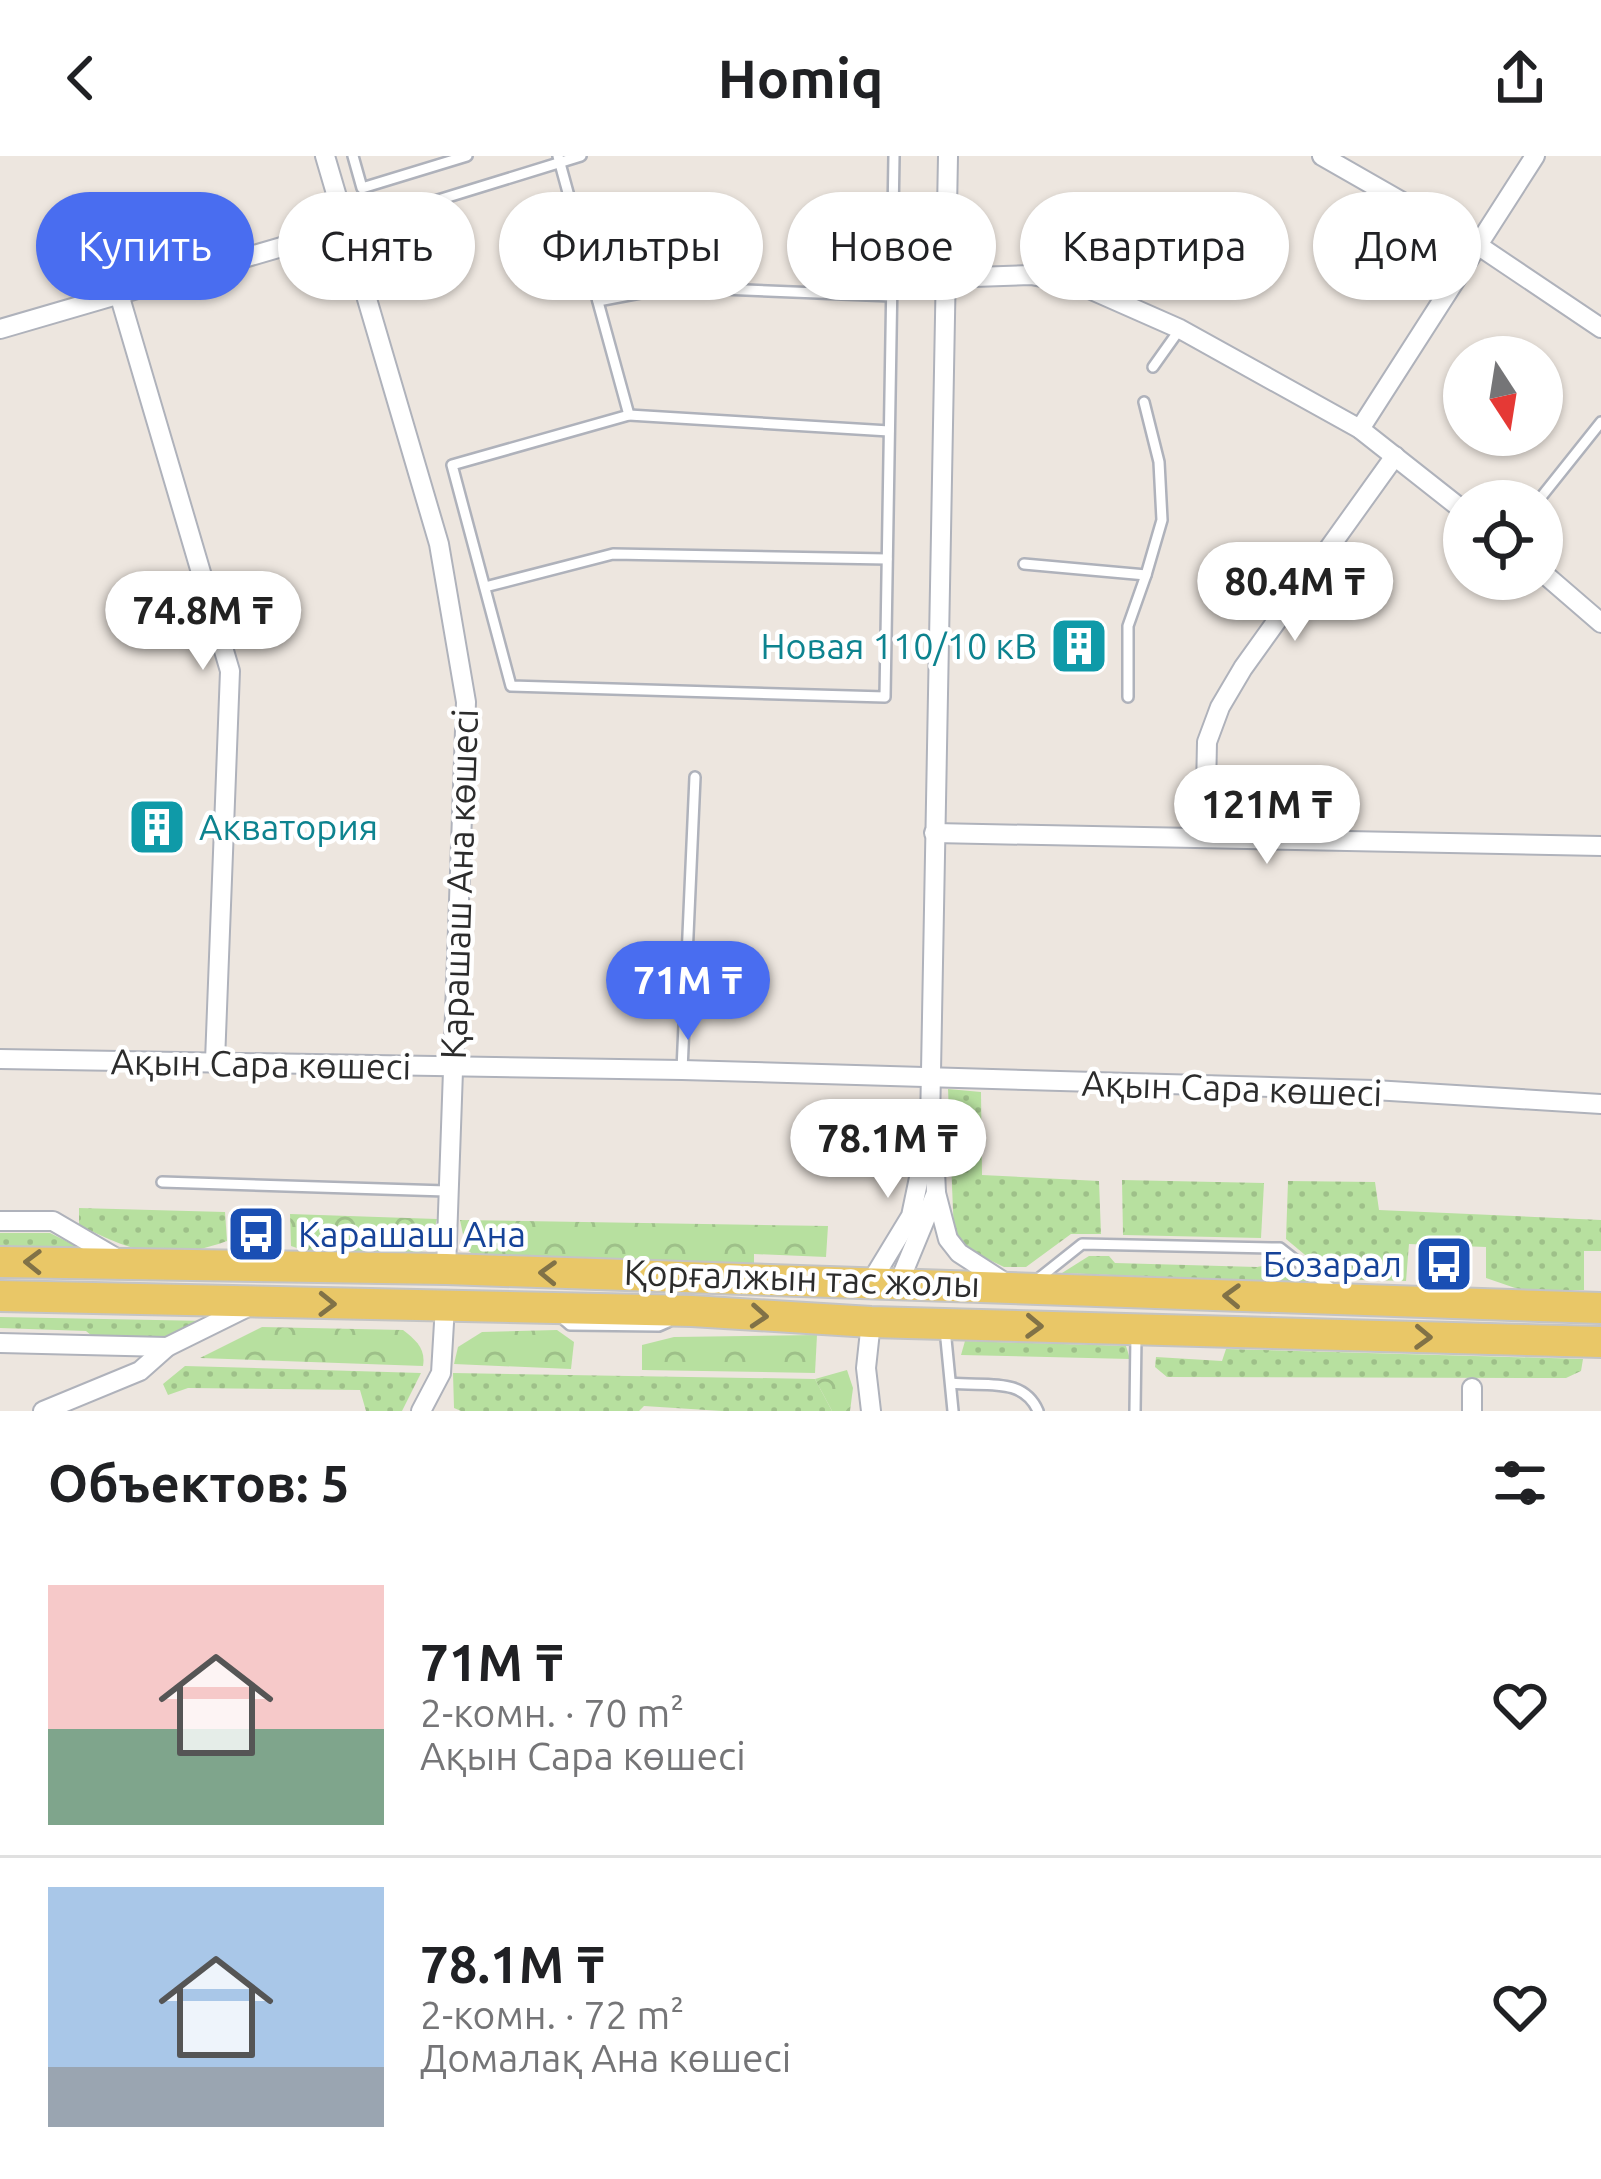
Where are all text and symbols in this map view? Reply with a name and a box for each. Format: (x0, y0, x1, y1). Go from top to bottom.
icon: back (48, 45, 114, 111)
icon: share (1487, 45, 1553, 111)
text: Homiq (718, 48, 883, 108)
chip: Купить (36, 192, 254, 300)
chip: Снять (278, 192, 475, 300)
chip: Фильтры (499, 192, 763, 300)
chip: Новое (787, 192, 996, 300)
chip: Квартира (1020, 192, 1289, 300)
chip: Дом (1313, 192, 1481, 300)
north arrow (1443, 336, 1563, 456)
map controls (1443, 336, 1563, 600)
button: locate (1443, 480, 1563, 600)
pin: 80.4M ₸ (1184, 542, 1406, 644)
text: 80.4M ₸ (1224, 559, 1366, 602)
pin: 74.8M ₸ (92, 571, 314, 673)
text: 74.8M ₸ (132, 588, 274, 631)
building icon: Новая 110/10 кВ (1048, 615, 1110, 677)
place label: Новая 110/10 кВ (760, 625, 1037, 666)
street label: Қарашаш Ана көшесі (432, 708, 485, 1060)
pin: 121M ₸ (1169, 765, 1365, 867)
text: 121M ₸ (1201, 782, 1333, 825)
building icon: Акватория (126, 796, 188, 858)
place label: Акватория (199, 806, 378, 847)
pin: 71M ₸ (604, 941, 772, 1043)
text: 71M ₸ (633, 958, 743, 1001)
street label: Ақын Сара көшесі (110, 1040, 412, 1087)
street label: Ақын Сара көшесі (1081, 1062, 1383, 1113)
pin: 78.1M ₸ (777, 1099, 999, 1201)
text: 78.1M ₸ (817, 1116, 959, 1159)
bus stop icon: Карашаш Ана (225, 1203, 287, 1265)
place label: Карашаш Ана (298, 1213, 526, 1254)
bus stop icon: Бозарал (1413, 1233, 1475, 1295)
place label: Бозарал (1263, 1243, 1402, 1284)
one-way arrow (23, 1250, 42, 1276)
street label: Қорғалжын тас жолы (623, 1251, 981, 1304)
one-way arrow (538, 1260, 557, 1286)
one-way arrow (1222, 1283, 1241, 1309)
one-way arrow (318, 1291, 337, 1317)
one-way arrow (750, 1302, 769, 1328)
one-way arrow (1025, 1313, 1044, 1339)
one-way arrow (1414, 1324, 1433, 1350)
icon: filters (1487, 1450, 1553, 1516)
text: Объектов: 5 (48, 1454, 349, 1512)
icon: home (144, 1633, 288, 1777)
text: 71M ₸ (420, 1633, 564, 1691)
icon: heart (1487, 1672, 1553, 1738)
text: 2-комн. · 70 m² (420, 1691, 684, 1734)
text: Ақын Сара көшесі (420, 1734, 746, 1777)
icon: home (144, 1935, 288, 2079)
text: 78.1M ₸ (420, 1935, 605, 1993)
icon: heart (1487, 1974, 1553, 2040)
text: 2-комн. · 72 m² (420, 1993, 684, 2036)
text: Домалақ Ана көшесі (420, 2036, 791, 2079)

